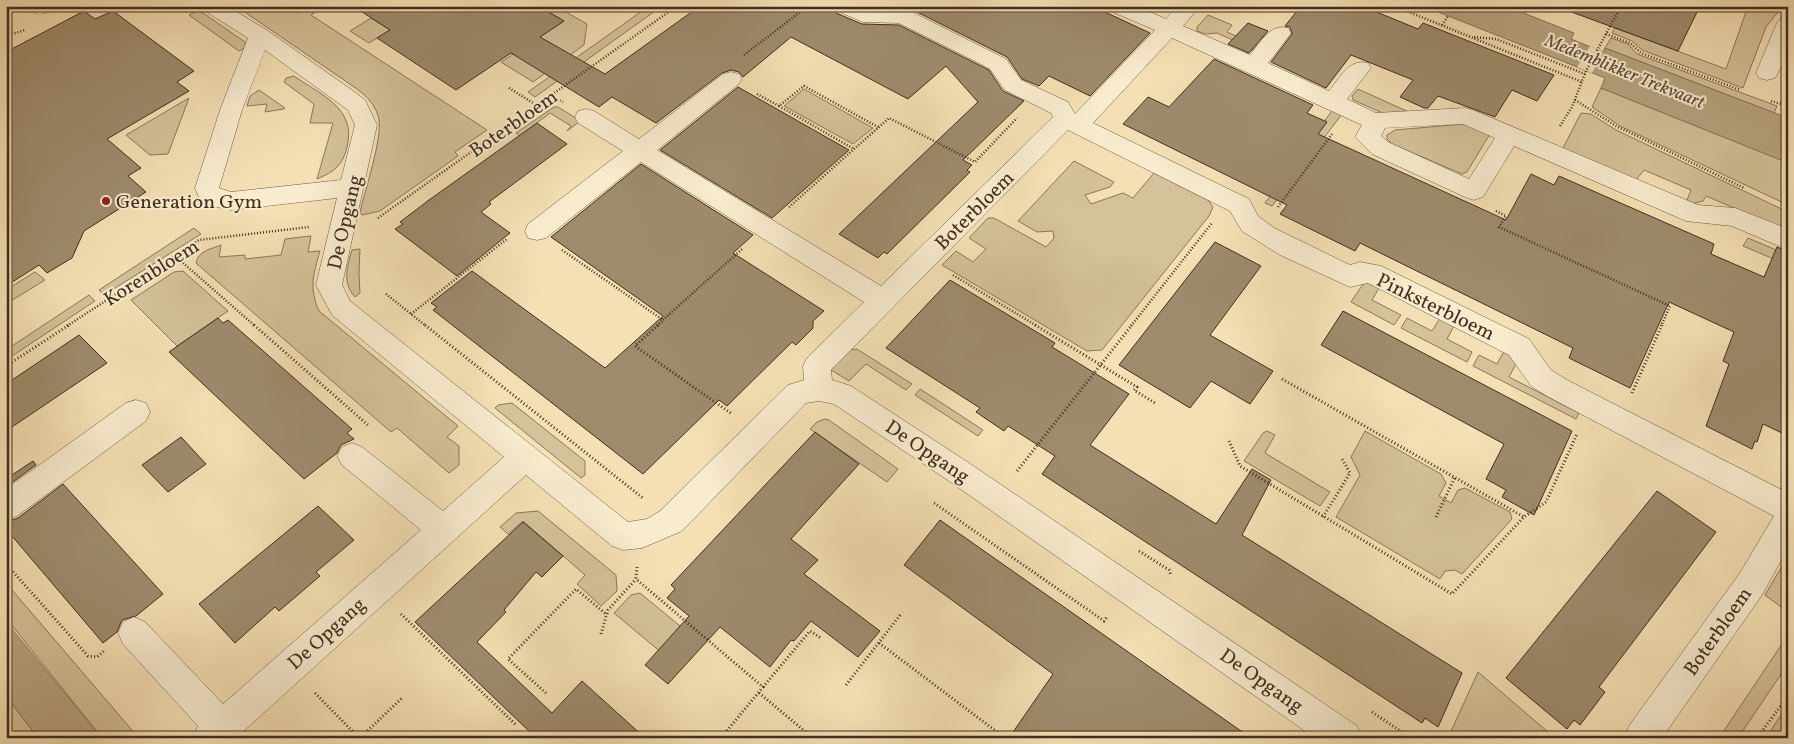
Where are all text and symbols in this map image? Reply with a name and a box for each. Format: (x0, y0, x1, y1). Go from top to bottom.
water label: Medemblikker Trekvaart (1540, 29, 1709, 116)
street label: Boterbloem (464, 84, 564, 165)
street label: Boterbloem (929, 165, 1021, 257)
street label: De Opgang (321, 172, 370, 273)
place label: Generation Gym (116, 189, 262, 217)
marker: Generation Gym (100, 195, 112, 207)
street label: Korenbloem (99, 233, 205, 314)
street label: Pinksterbloem (1371, 267, 1499, 348)
street label: De Opgang (879, 414, 975, 491)
street label: Boterbloem (1678, 582, 1759, 682)
street label: De Opgang (282, 592, 373, 677)
street label: De Opgang (1213, 642, 1308, 721)

